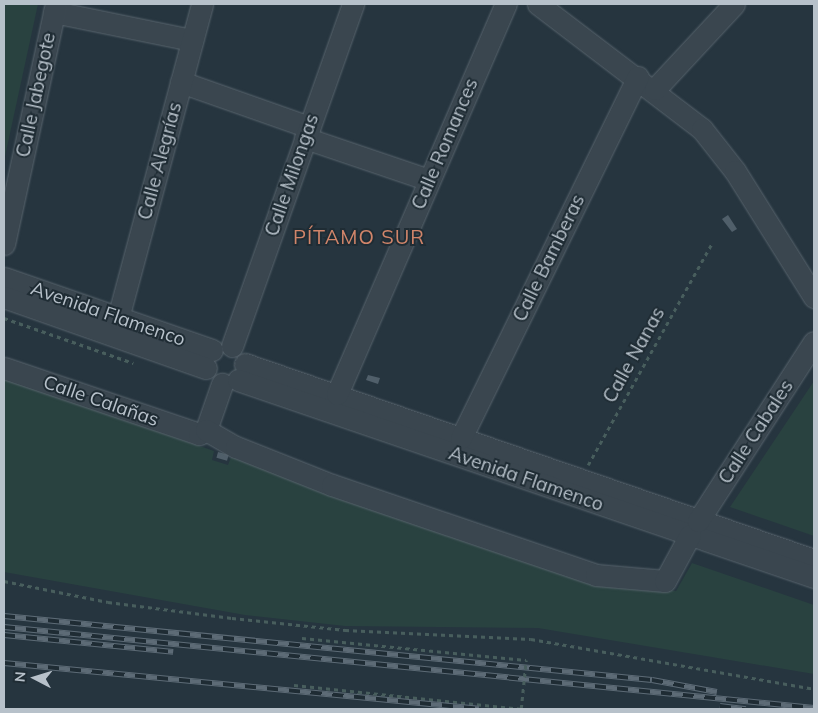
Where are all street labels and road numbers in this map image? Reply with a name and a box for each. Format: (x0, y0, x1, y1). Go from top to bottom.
street label: Calle Jabegote (12, 31, 60, 159)
street label: Calle Romances (407, 75, 483, 213)
street label: Calle Alegrías (133, 100, 187, 222)
street label: Calle Milongas (260, 111, 324, 239)
street label: Calle Bamberas (508, 191, 590, 325)
street label: Avenida Flamenco (28, 277, 188, 351)
street label: Calle Nanas (598, 303, 670, 407)
street label: Calle Calañas (40, 371, 162, 431)
street label: Calle Cabales (714, 376, 798, 488)
street label: Avenida Flamenco (446, 442, 606, 516)

